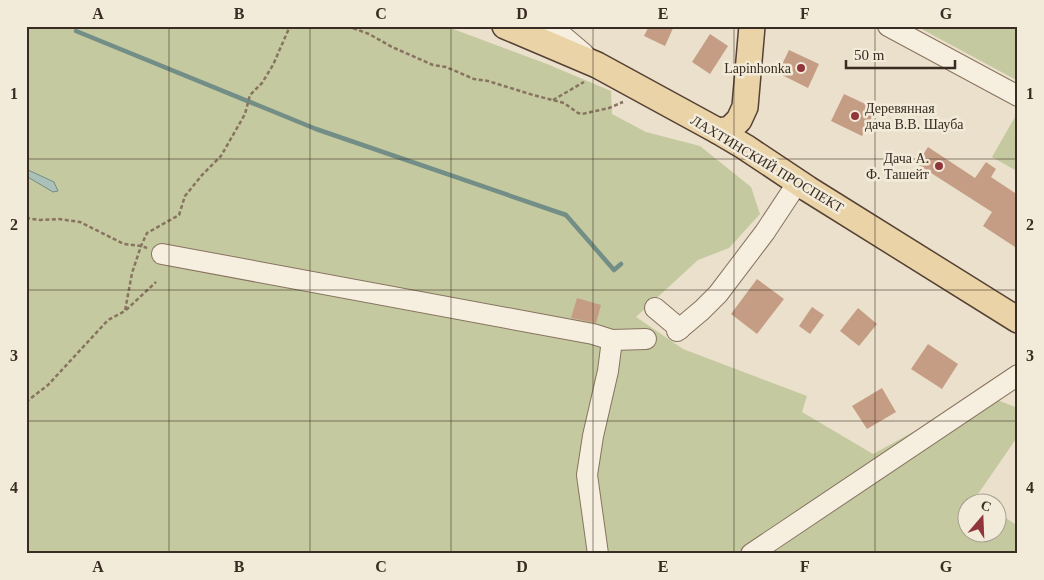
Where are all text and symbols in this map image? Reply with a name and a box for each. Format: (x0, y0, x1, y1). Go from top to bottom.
text: A (92, 5, 104, 22)
text: B (234, 5, 245, 22)
text: C (375, 5, 387, 22)
text: D (516, 5, 528, 22)
text: E (658, 5, 668, 22)
text: F (800, 5, 810, 22)
text: G (940, 5, 953, 22)
scale bar (846, 38, 955, 70)
text: 50 m (854, 47, 885, 63)
place label: Lapinhonka (724, 61, 792, 76)
marker: Lapinhonka (795, 62, 807, 74)
text: 1 (10, 85, 18, 102)
text: 1 (1026, 85, 1034, 102)
place label: Деревянная дача В.В. Шауба (865, 101, 964, 132)
marker: Деревянная дача В.В. Шауба (849, 110, 861, 122)
street label: ЛАХТИНСКИЙ ПРОСПЕКТ (688, 112, 847, 216)
place label: Дача А. Ф. Ташейт (866, 151, 929, 182)
marker: Дача А. Ф. Ташейт (933, 160, 945, 172)
text: 2 (10, 216, 18, 233)
text: 2 (1026, 216, 1034, 233)
text: 3 (10, 347, 18, 364)
text: 3 (1026, 347, 1034, 364)
text: 4 (10, 479, 18, 496)
text: 4 (1026, 479, 1034, 496)
north arrow (956, 492, 1006, 542)
text: С (979, 497, 993, 515)
text: A (92, 558, 104, 575)
text: B (234, 558, 245, 575)
text: C (375, 558, 387, 575)
text: D (516, 558, 528, 575)
text: E (658, 558, 668, 575)
text: F (800, 558, 810, 575)
text: G (940, 558, 953, 575)

